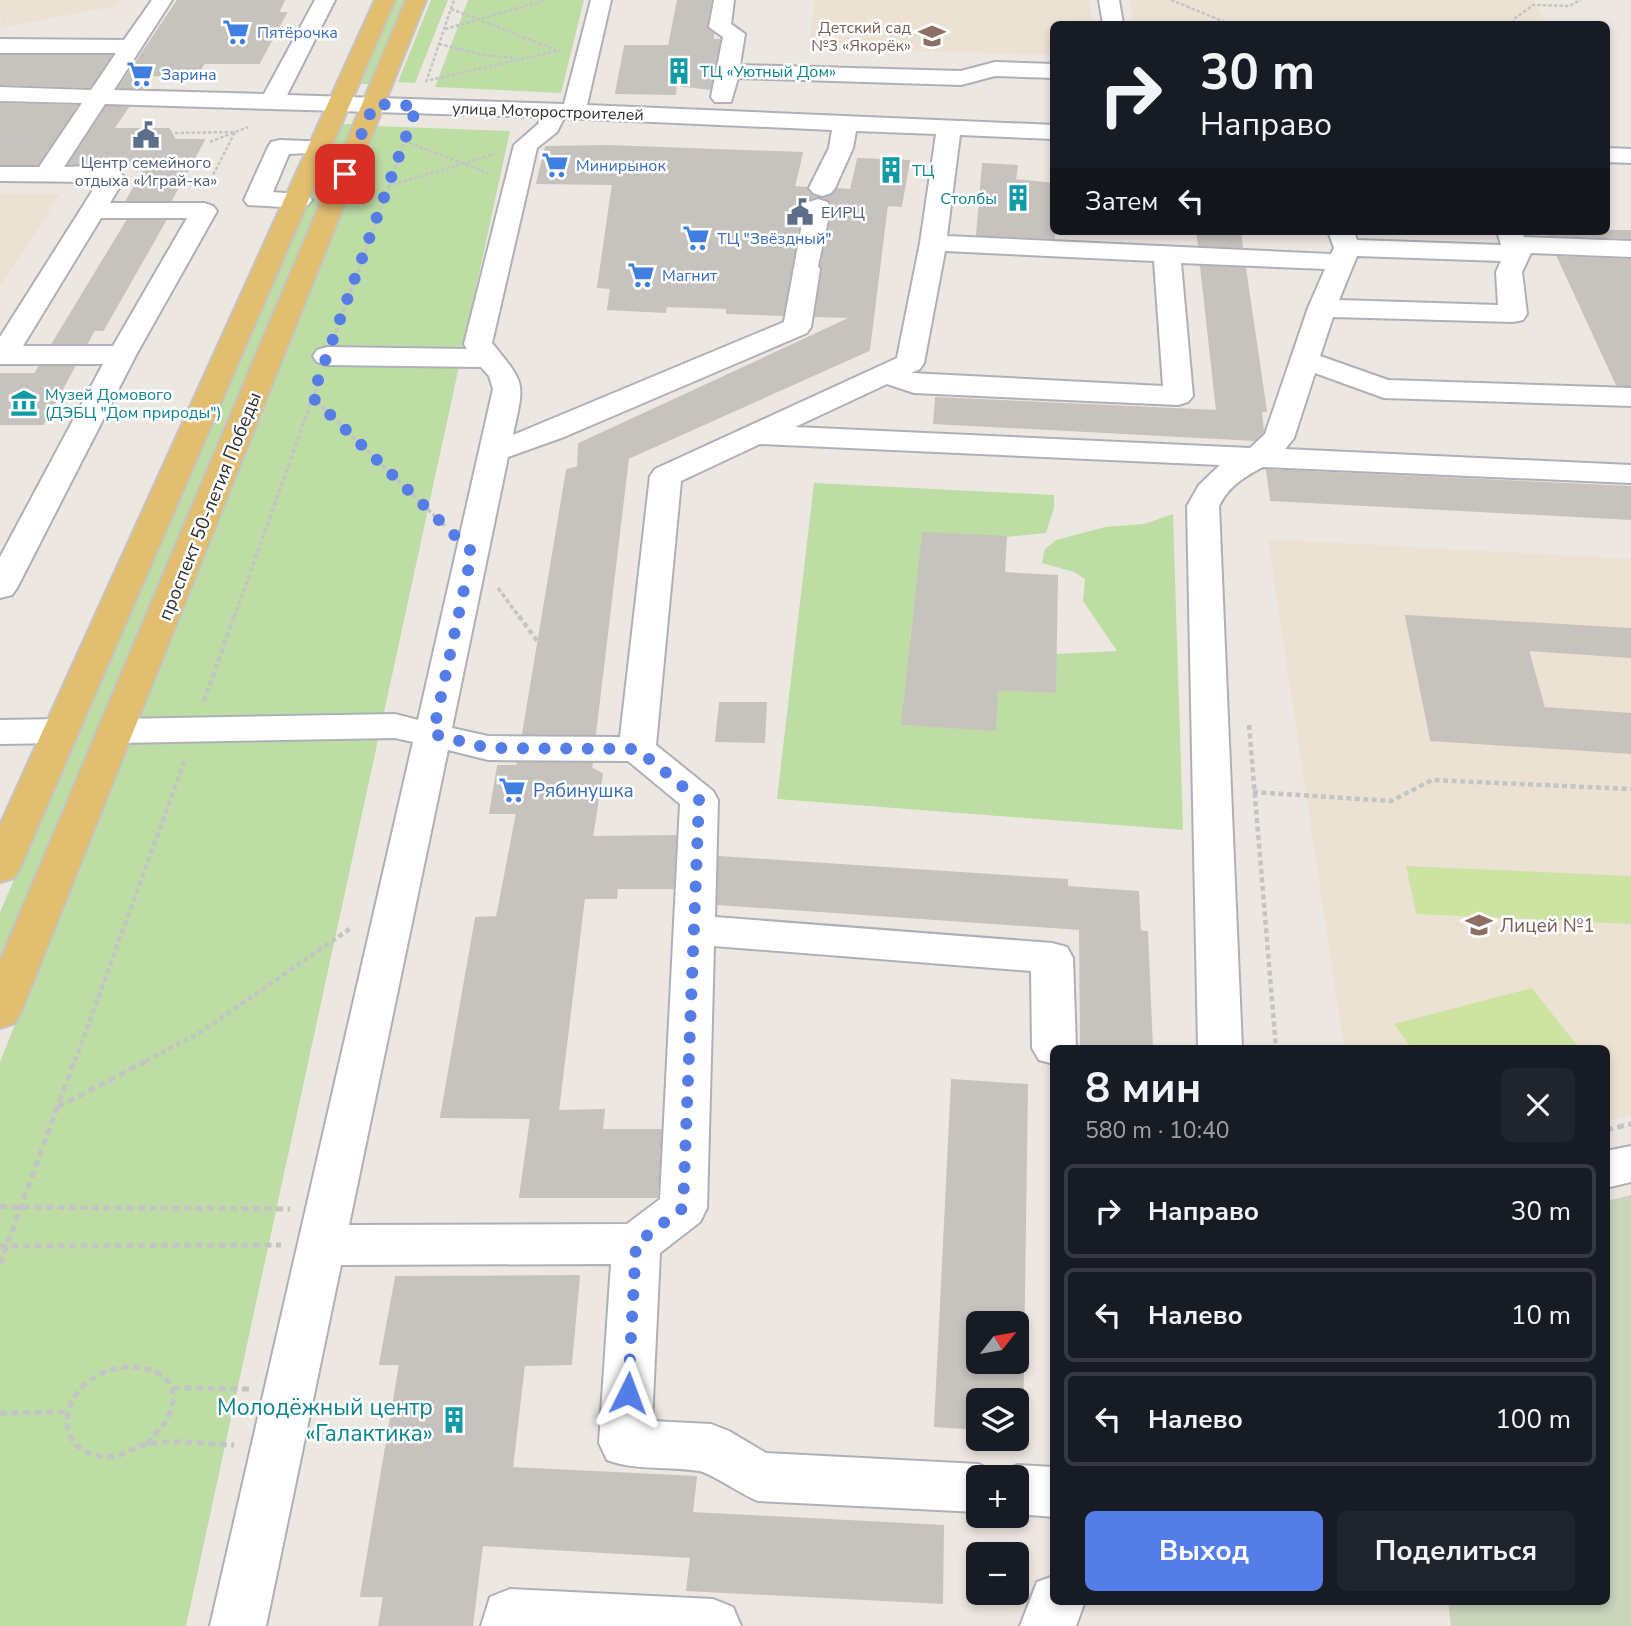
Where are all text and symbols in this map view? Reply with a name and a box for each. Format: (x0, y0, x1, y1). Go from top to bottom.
supermarket icon: Пятёрочка (221, 17, 251, 47)
place label: Детский сад №3 «Якорёк» (811, 17, 912, 57)
school or university icon: Детский сад №3 «Якорёк» (917, 21, 947, 51)
place label: Пятёрочка (257, 22, 338, 44)
text: 30 m (1200, 39, 1315, 106)
icon: right (1085, 49, 1176, 140)
building icon: ТЦ «Уютный Дом» (664, 56, 694, 86)
supermarket icon: Зарина (125, 59, 155, 89)
place label: ТЦ «Уютный Дом» (700, 61, 836, 83)
place label: Зарина (161, 64, 217, 86)
street label: улица Моторостроителей (452, 98, 644, 126)
text: Направо (1200, 103, 1332, 146)
public building icon: Центр семейного отдыха «Играй-ка» (131, 120, 161, 150)
pin (315, 144, 375, 204)
supermarket icon: Минирынок (540, 150, 570, 180)
place label: Центр семейного отдыха «Играй-ка» (75, 152, 217, 192)
icon: arrive (326, 155, 364, 193)
place label: Минирынок (576, 155, 666, 177)
building icon: ТЦ (876, 155, 906, 185)
place label: ТЦ (912, 160, 935, 182)
icon: left (1172, 182, 1210, 220)
building icon: Столбы (1003, 183, 1033, 213)
text: Затем (1085, 184, 1158, 219)
place label: Столбы (940, 188, 997, 210)
public building icon: ЕИРЦ (785, 197, 815, 227)
place label: ЕИРЦ (821, 202, 865, 224)
supermarket icon: ТЦ "Звёздный" (681, 223, 711, 253)
place label: ТЦ "Звёздный" (717, 228, 832, 250)
supermarket icon: Магнит (626, 260, 656, 290)
place label: Магнит (662, 265, 718, 287)
place label: Музей Домового (ДЭБЦ "Дом природы") (45, 384, 222, 424)
museum icon: Музей Домового (ДЭБЦ "Дом природы") (9, 388, 39, 418)
street label: проспект 50-летия Победы (152, 388, 268, 624)
supermarket icon: Рябинушка (497, 775, 527, 805)
place label: Рябинушка (533, 778, 634, 804)
school or university icon: Лицей №1 (1464, 910, 1494, 940)
place label: Лицей №1 (1500, 913, 1595, 939)
text: 8 мин (1085, 1060, 1201, 1117)
button: close (1501, 1068, 1575, 1142)
text: 580 m · 10:40 (1085, 1115, 1230, 1146)
icon: right (1089, 1192, 1127, 1230)
text: Направо (1148, 1194, 1259, 1229)
text: 30 m (1511, 1194, 1571, 1229)
icon: left (1089, 1296, 1127, 1334)
text: Налево (1148, 1298, 1243, 1333)
text: 10 m (1511, 1298, 1571, 1333)
north arrow (966, 1311, 1029, 1374)
map controls (966, 1311, 1029, 1605)
position arrow (591, 1356, 665, 1430)
button: layers (966, 1388, 1029, 1451)
place label: Молодёжный центр «Галактика» (217, 1392, 433, 1449)
icon: left (1089, 1400, 1127, 1438)
text: Налево (1148, 1402, 1243, 1437)
text: 100 m (1495, 1402, 1571, 1437)
building icon: Молодёжный центр «Галактика» (439, 1405, 469, 1435)
button: + (966, 1465, 1029, 1528)
button: Выход (1085, 1511, 1323, 1591)
button: Поделиться (1337, 1511, 1575, 1591)
button: − (966, 1542, 1029, 1605)

